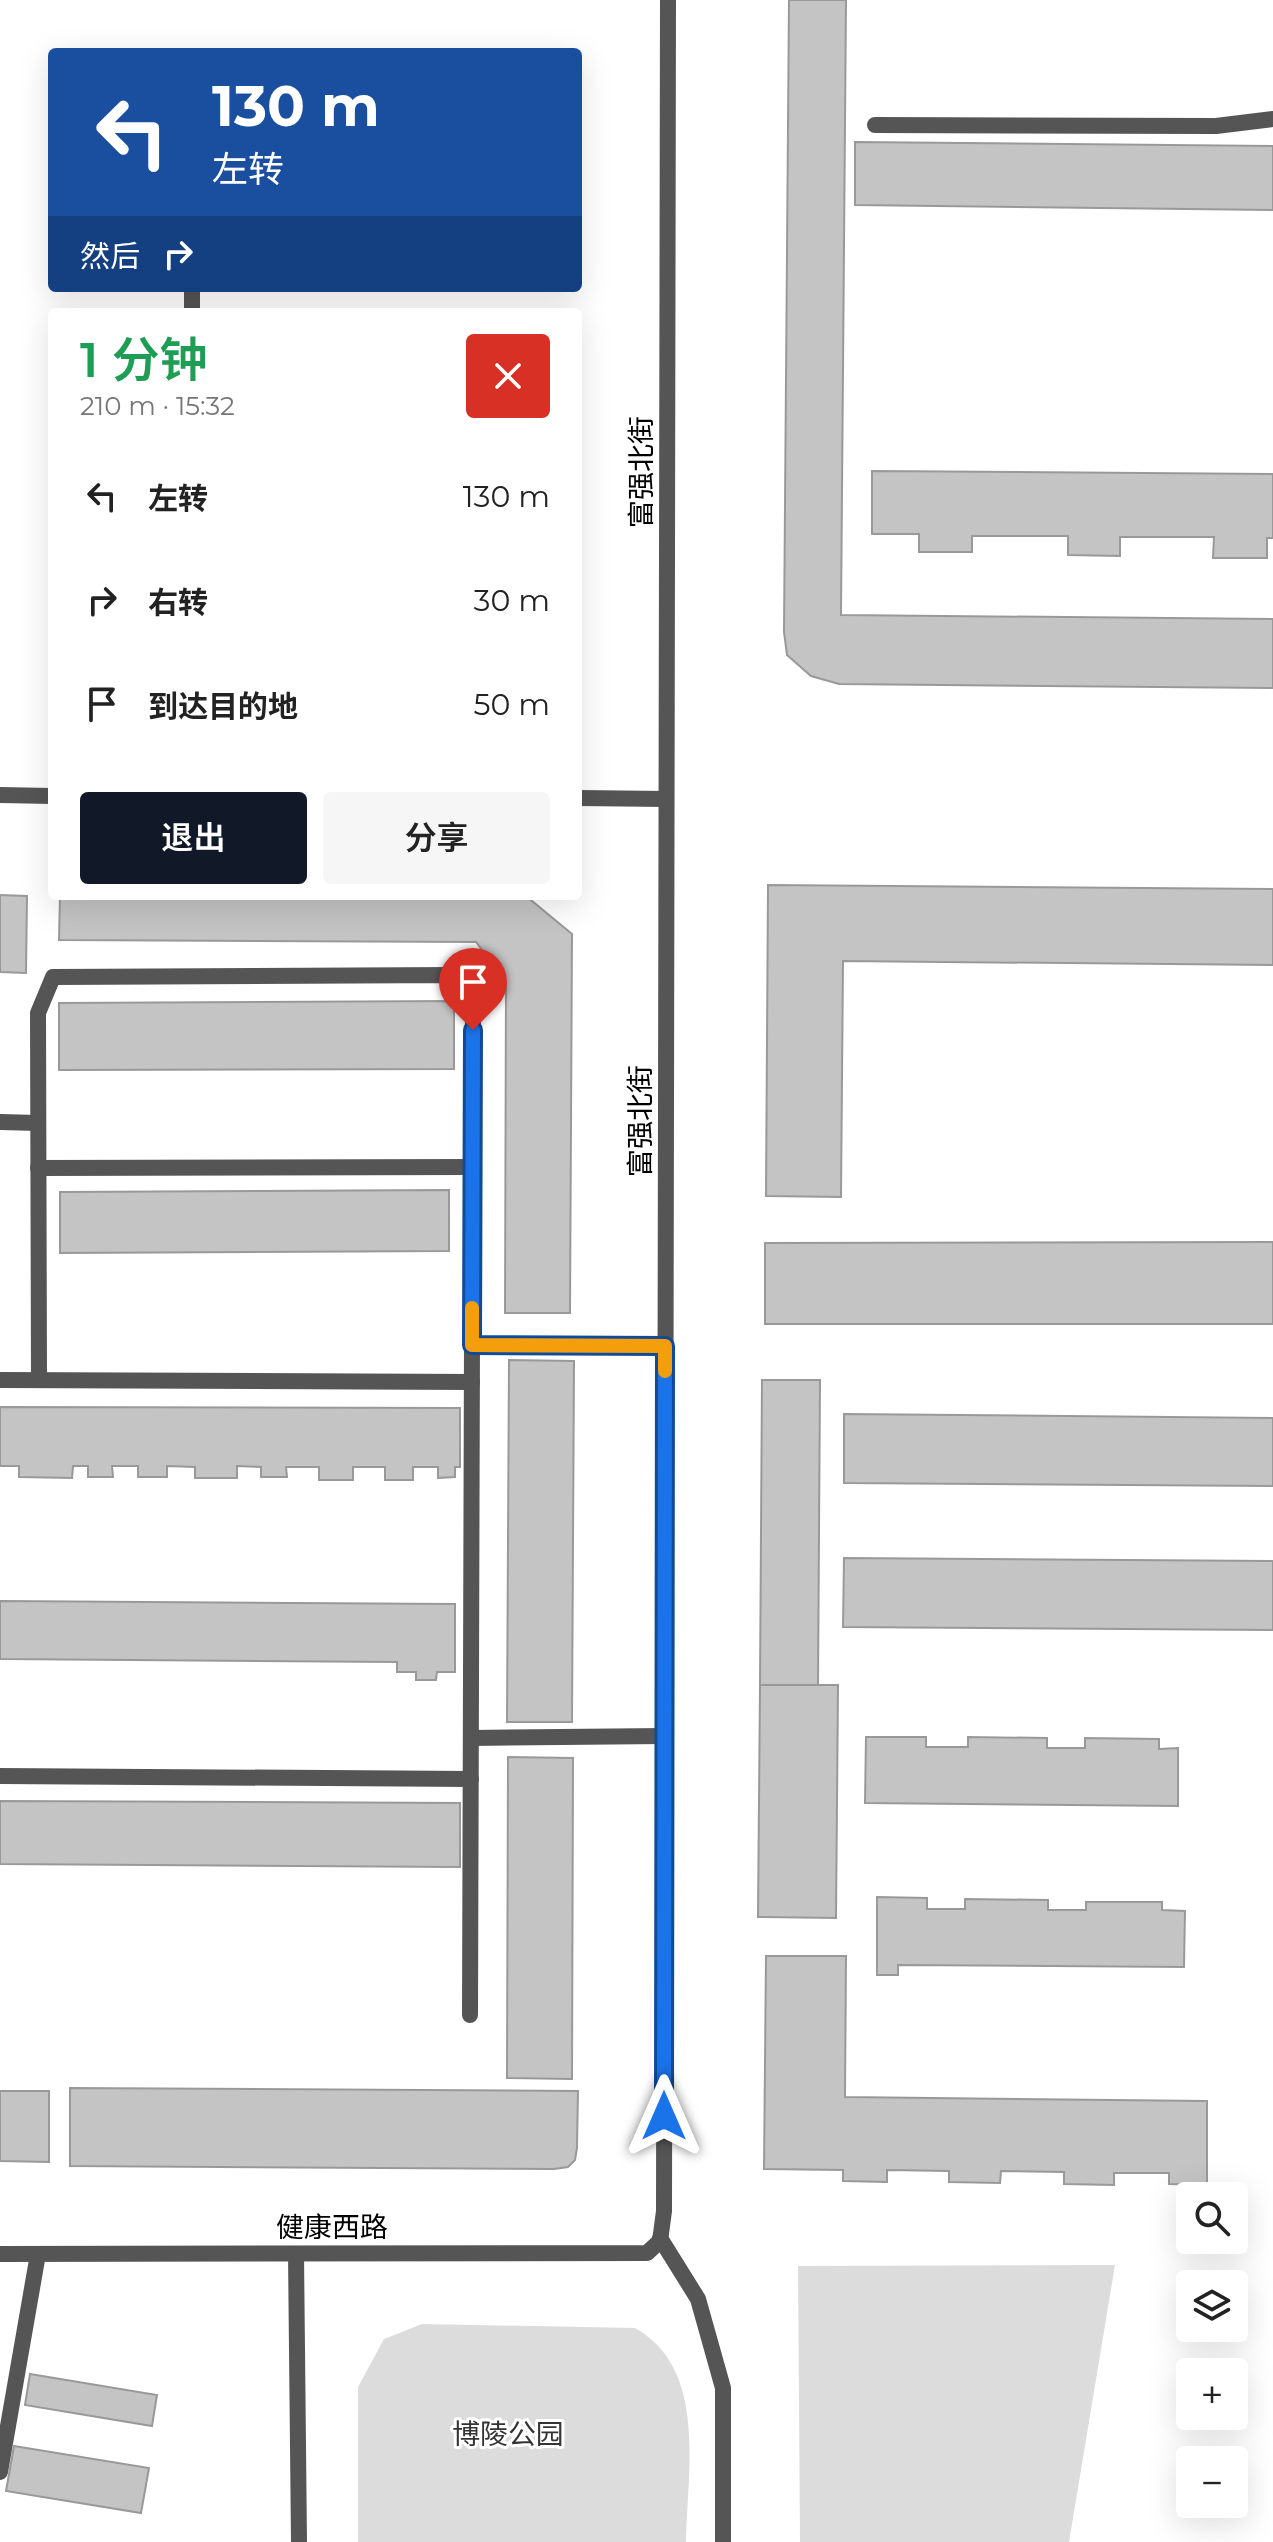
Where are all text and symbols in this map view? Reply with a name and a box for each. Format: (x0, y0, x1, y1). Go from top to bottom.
text: 130 m (212, 72, 380, 140)
icon: left (80, 80, 184, 184)
text: 左转 (212, 147, 284, 191)
icon: right (156, 232, 200, 276)
text: 然后 (80, 238, 140, 275)
text: 1 分钟 (80, 331, 208, 389)
button: close (466, 334, 550, 418)
text: 210 m · 15:32 (80, 390, 235, 422)
street label: 富强北街 (624, 416, 658, 528)
icon: left (80, 474, 124, 518)
text: 130 m (463, 478, 550, 515)
text: 左转 (148, 480, 208, 517)
icon: right (80, 578, 124, 622)
text: 30 m (474, 582, 550, 619)
text: 右转 (148, 584, 208, 621)
icon: arrive (80, 682, 124, 726)
text: 50 m (473, 686, 550, 723)
text: 到达目的地 (148, 688, 298, 725)
button: 退出 (80, 792, 307, 884)
button: 分享 (323, 792, 550, 884)
pin (439, 948, 507, 1030)
icon: arrive (451, 960, 495, 1004)
street label: 富强北街 (623, 1065, 657, 1177)
position arrow (622, 2074, 706, 2158)
map controls (1176, 2182, 1248, 2518)
button: search (1176, 2182, 1248, 2254)
street label: 健康西路 (276, 2210, 388, 2244)
button: layers (1176, 2270, 1248, 2342)
button: + (1176, 2358, 1248, 2430)
park label: 博陵公园 (452, 2417, 564, 2451)
button: − (1176, 2446, 1248, 2518)

